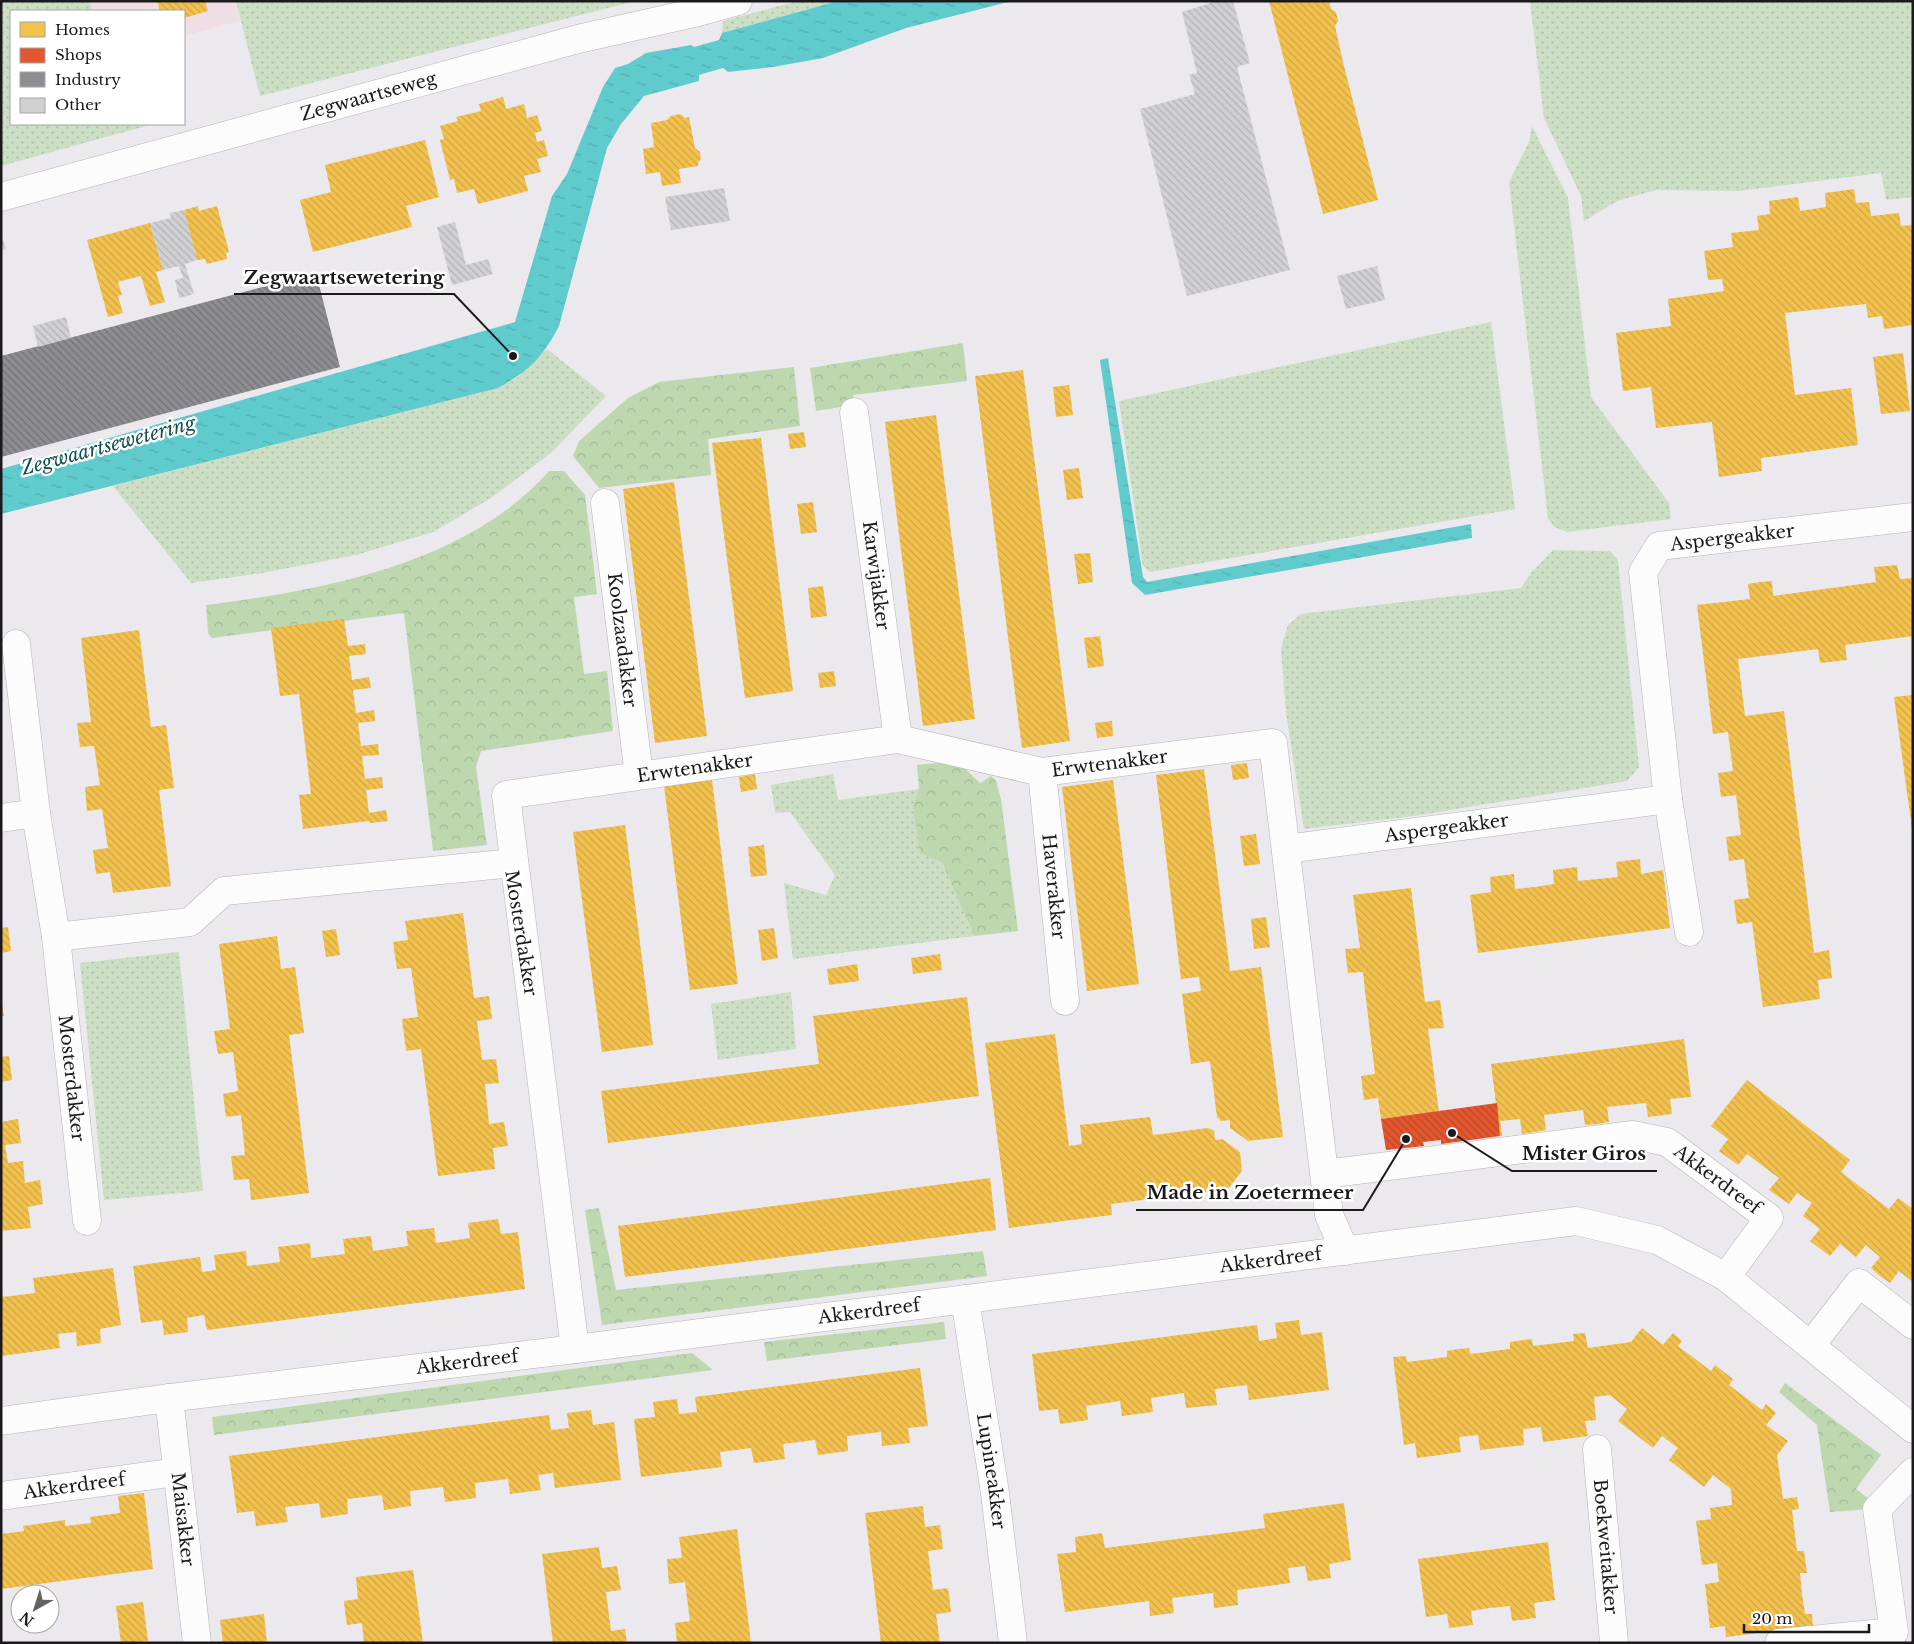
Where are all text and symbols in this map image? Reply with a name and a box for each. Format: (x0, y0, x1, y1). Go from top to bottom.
legend (10, 10, 185, 125)
text: Homes (55, 20, 110, 39)
text: Shops (55, 45, 102, 64)
street label: Zegwaartseweg (298, 67, 439, 125)
text: Industry (55, 70, 121, 89)
text: Other (55, 95, 102, 114)
callout: Zegwaartsewetering (234, 260, 454, 294)
text: Zegwaartsewetering (244, 266, 446, 289)
water label: Zegwaartsewetering (18, 411, 199, 480)
street label: Karwijakker (858, 520, 894, 632)
street label: Aspergeakker (1668, 520, 1796, 556)
street label: Koolzaadakker (603, 571, 641, 709)
street label: Erwtenakker (1050, 745, 1169, 782)
street label: Erwtenakker (635, 749, 755, 787)
street label: Aspergeakker (1382, 809, 1510, 847)
street label: Haverakker (1037, 832, 1070, 941)
street label: Mosterdakker (500, 868, 542, 998)
street label: Mosterdakker (54, 1014, 89, 1143)
callout: Mister Giros (1512, 1137, 1657, 1171)
street label: Akkerdreef (1669, 1139, 1767, 1221)
text: Mister Giros (1522, 1142, 1646, 1165)
callout: Made in Zoetermeer (1136, 1176, 1363, 1210)
text: Made in Zoetermeer (1146, 1181, 1354, 1204)
street label: Akkerdreef (1217, 1242, 1326, 1278)
street label: Akkerdreef (816, 1294, 924, 1329)
street label: Akkerdreef (414, 1345, 522, 1379)
street label: Lupineakker (972, 1412, 1010, 1531)
street label: Akkerdreef (21, 1468, 129, 1504)
street label: Maisakker (167, 1471, 199, 1568)
street label: Boekweitakker (1589, 1478, 1622, 1616)
north arrow (10, 1584, 60, 1634)
scale bar (1744, 1602, 1869, 1634)
text: N (16, 1608, 38, 1630)
text: 20 m (1752, 1609, 1792, 1628)

